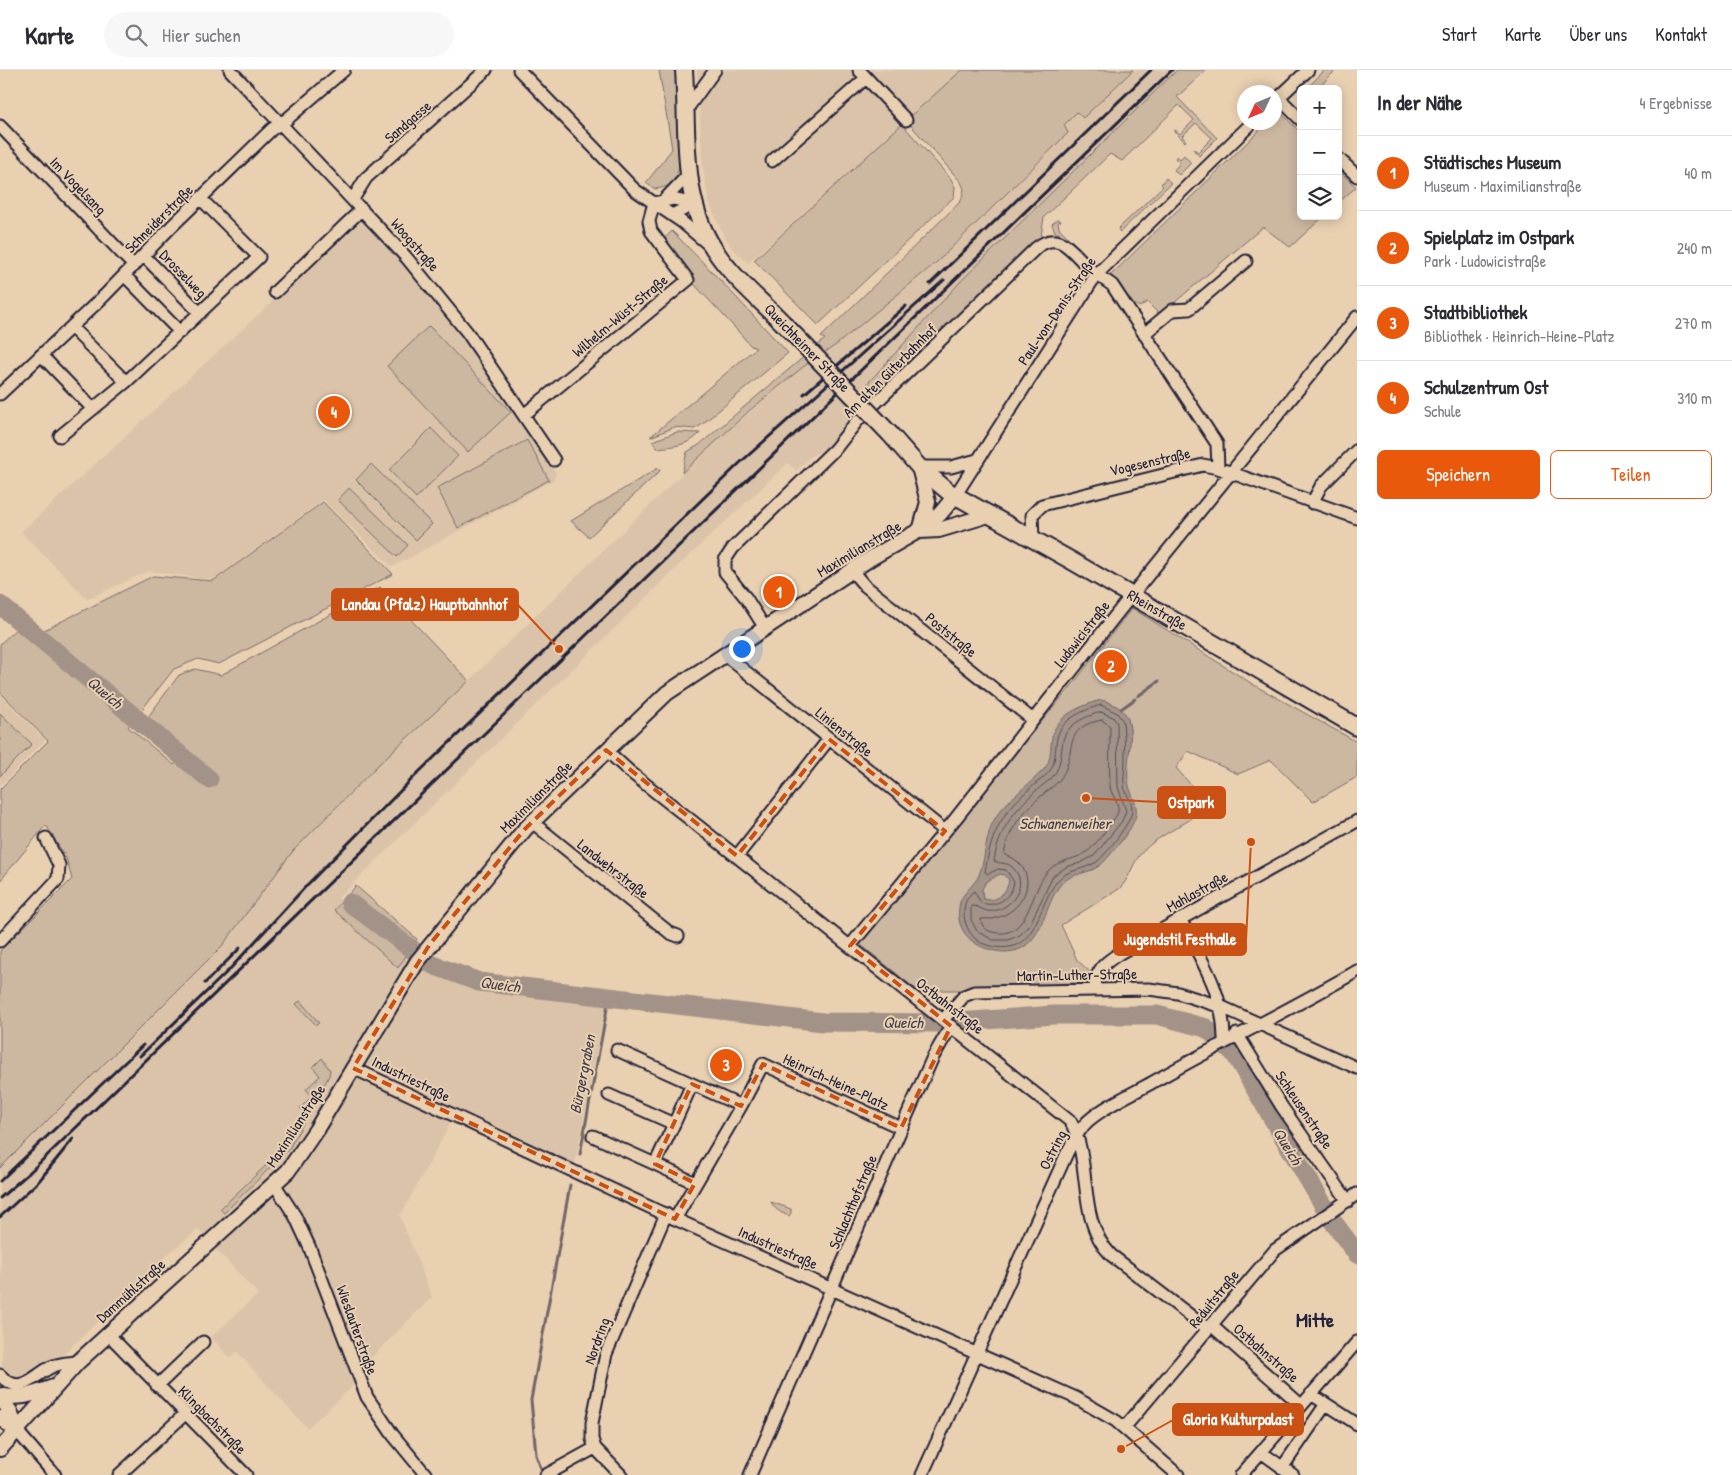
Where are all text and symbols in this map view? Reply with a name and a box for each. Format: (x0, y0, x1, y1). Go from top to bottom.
search box (104, 12, 454, 57)
text: Karte (25, 19, 74, 51)
icon: search (122, 21, 150, 49)
text: Hier suchen (162, 22, 241, 48)
text: Start (1442, 22, 1477, 47)
text: Karte (1505, 22, 1541, 47)
text: Über uns (1569, 22, 1627, 47)
text: Kontakt (1655, 22, 1707, 47)
north arrow (1237, 85, 1282, 130)
map controls (1297, 85, 1342, 220)
button: + (1297, 85, 1342, 130)
text: In der Nähe (1377, 88, 1462, 117)
text: 4 Ergebnisse (1640, 92, 1712, 114)
street label: Sandgasse (380, 95, 436, 148)
button: − (1297, 130, 1342, 175)
text: Städtisches Museum (1424, 149, 1561, 175)
street label: Im Vogelsang (45, 152, 112, 220)
text: 1 (1390, 162, 1396, 184)
text: 40 m (1684, 162, 1712, 184)
button: layers (1297, 175, 1342, 220)
text: Museum · Maximilianstraße (1424, 175, 1582, 197)
street label: Schneiderstraße (120, 180, 198, 258)
street label: Woogstraße (386, 213, 444, 276)
text: Spielplatz im Ostpark (1424, 224, 1574, 250)
text: 2 (1389, 237, 1397, 259)
text: 240 m (1677, 237, 1712, 259)
street label: Drosselweg (155, 245, 212, 303)
text: Park · Ludowicistraße (1424, 250, 1546, 272)
street label: Paul-von-Denis-Straße (1012, 252, 1101, 369)
street label: Wilhelm-Wüst-Straße (567, 269, 672, 362)
street label: Queichheimer Straße (760, 299, 855, 397)
text: Stadtbibliothek (1424, 299, 1528, 325)
text: 3 (1389, 312, 1397, 334)
text: 270 m (1675, 312, 1712, 334)
street label: Am alten Güterbahnhof (838, 319, 942, 422)
text: Bibliothek · Heinrich-Heine-Platz (1424, 325, 1614, 347)
text: Schulzentrum Ost (1424, 374, 1548, 400)
text: 4 (1390, 387, 1396, 409)
text: 310 m (1677, 387, 1712, 409)
pin: 4 (318, 393, 350, 431)
text: Schule (1424, 400, 1461, 422)
street label: Vogesenstraße (1108, 442, 1192, 481)
button: Speichern (1377, 450, 1540, 499)
button: Teilen (1550, 450, 1712, 499)
street label: Maximilianstraße (813, 515, 905, 582)
pin: 1 (763, 573, 795, 611)
street label: Rheinstraße (1124, 584, 1191, 635)
callout: Landau (Pfalz) Hauptbahnhof (332, 589, 518, 620)
text: Landau (Pfalz) Hauptbahnhof (342, 593, 508, 616)
street label: Ludowicistraße (1049, 596, 1114, 671)
street label: Poststraße (921, 607, 982, 662)
your location (729, 636, 755, 662)
pin: 2 (1095, 647, 1127, 685)
water label: Queich (83, 671, 128, 714)
street label: Linienstraße (811, 702, 877, 761)
street label: Maximilianstraße (495, 756, 577, 838)
callout: Ostpark (1158, 787, 1225, 818)
text: Ostpark (1168, 791, 1215, 814)
water label: Schwanenweiher (1019, 812, 1113, 834)
street label: Landwehrstraße (573, 834, 654, 903)
street label: Mahlastraße (1162, 866, 1231, 917)
callout: Jugendstil Festhalle (1114, 924, 1246, 955)
text: Jugendstil Festhalle (1124, 928, 1237, 951)
street label: Martin-Luther-Straße (1017, 963, 1137, 986)
water label: Queich (479, 970, 522, 998)
street label: Ostbahnstraße (912, 972, 989, 1039)
water label: Queich (883, 1011, 924, 1033)
water label: Bürgergraben (564, 1031, 601, 1115)
pin: 3 (710, 1046, 742, 1084)
street label: Heinrich-Heine-Platz (780, 1048, 893, 1115)
street label: Industriestraße (369, 1051, 454, 1107)
street label: Schleusenstraße (1271, 1067, 1338, 1153)
street label: Maximilianstraße (261, 1080, 330, 1171)
water label: Queich (1268, 1123, 1308, 1170)
street label: Ostring (1034, 1126, 1072, 1173)
street label: Schlachthofstraße (823, 1151, 882, 1252)
street label: Industriestraße (735, 1221, 821, 1274)
street label: Dammühlstraße (92, 1254, 170, 1327)
street label: Reduitstraße (1184, 1265, 1244, 1332)
street label: Wieslauterstraße (332, 1282, 383, 1377)
district label: Mitte (1296, 1306, 1334, 1333)
street label: Nordring (578, 1314, 615, 1367)
street label: Ostbahnstraße (1229, 1318, 1304, 1387)
street label: Klingbachstraße (173, 1381, 251, 1459)
callout: Gloria Kulturpalast (1173, 1404, 1303, 1435)
text: Gloria Kulturpalast (1183, 1408, 1294, 1431)

